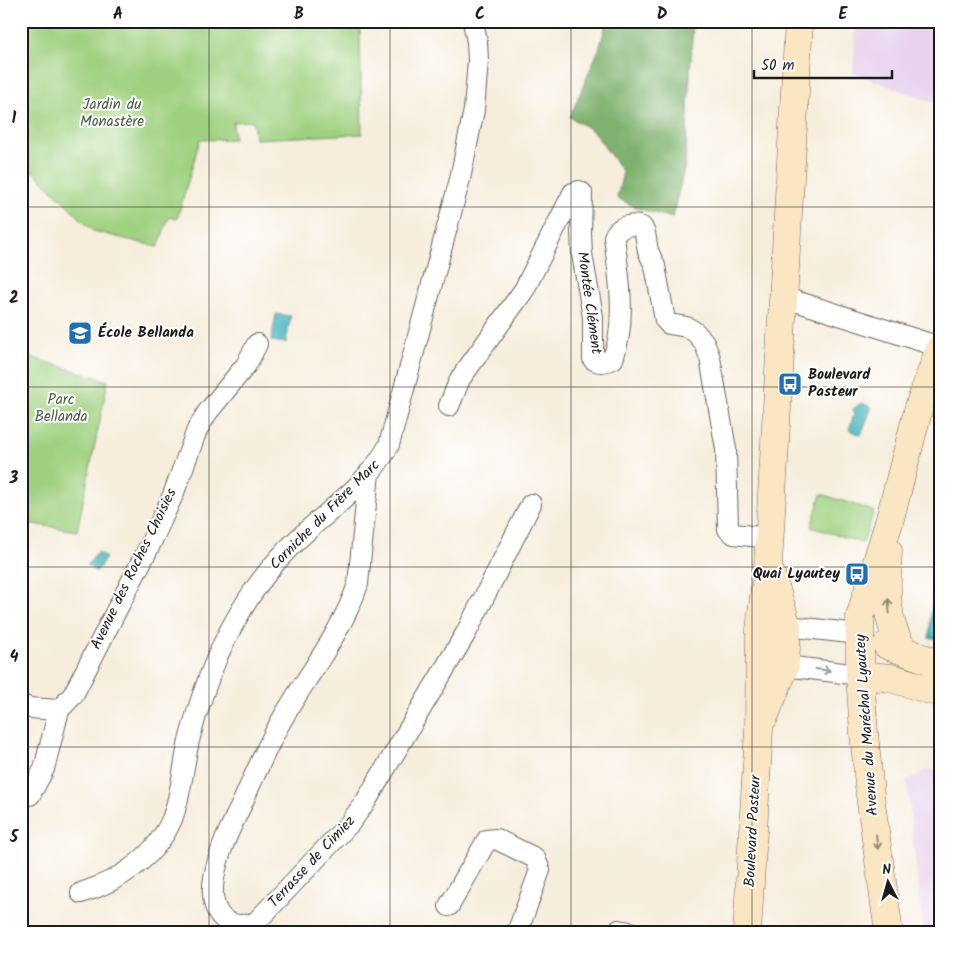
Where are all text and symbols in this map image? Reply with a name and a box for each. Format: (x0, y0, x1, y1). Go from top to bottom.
text: A (113, 2, 123, 27)
text: B (294, 2, 304, 27)
text: C (475, 2, 485, 27)
text: D (657, 2, 668, 27)
text: E (839, 2, 849, 27)
scale bar (754, 48, 891, 80)
text: 50 m (761, 54, 795, 78)
park label: Jardin du Monastère (80, 93, 144, 134)
text: 1 (12, 106, 17, 131)
street label: Montée Clément (570, 250, 608, 356)
text: 2 (9, 286, 19, 311)
school or university icon: École Bellanda (67, 320, 93, 346)
place label: École Bellanda (98, 321, 194, 345)
place label: Boulevard Pasteur (808, 363, 871, 404)
bus stop icon: Boulevard Pasteur (777, 371, 803, 397)
park label: Parc Bellanda (34, 388, 88, 429)
street label: Corniche du Frère Marc (264, 454, 386, 576)
text: 3 (9, 466, 19, 491)
street label: Avenue des Roches Choisies (84, 484, 184, 654)
bus stop icon: Quai Lyautey (844, 561, 870, 587)
place label: Quai Lyautey (753, 562, 840, 586)
one-way arrow (884, 598, 893, 614)
street label: Avenue du Maréchal Lyautey (849, 633, 885, 817)
text: 4 (10, 645, 19, 670)
one-way arrow (814, 665, 830, 675)
street label: Boulevard Pasteur (738, 773, 768, 888)
street label: Terrasse de Cimiez (263, 810, 362, 914)
text: 5 (9, 825, 20, 850)
one-way arrow (872, 834, 882, 850)
north arrow (864, 856, 914, 906)
text: N (881, 859, 892, 881)

